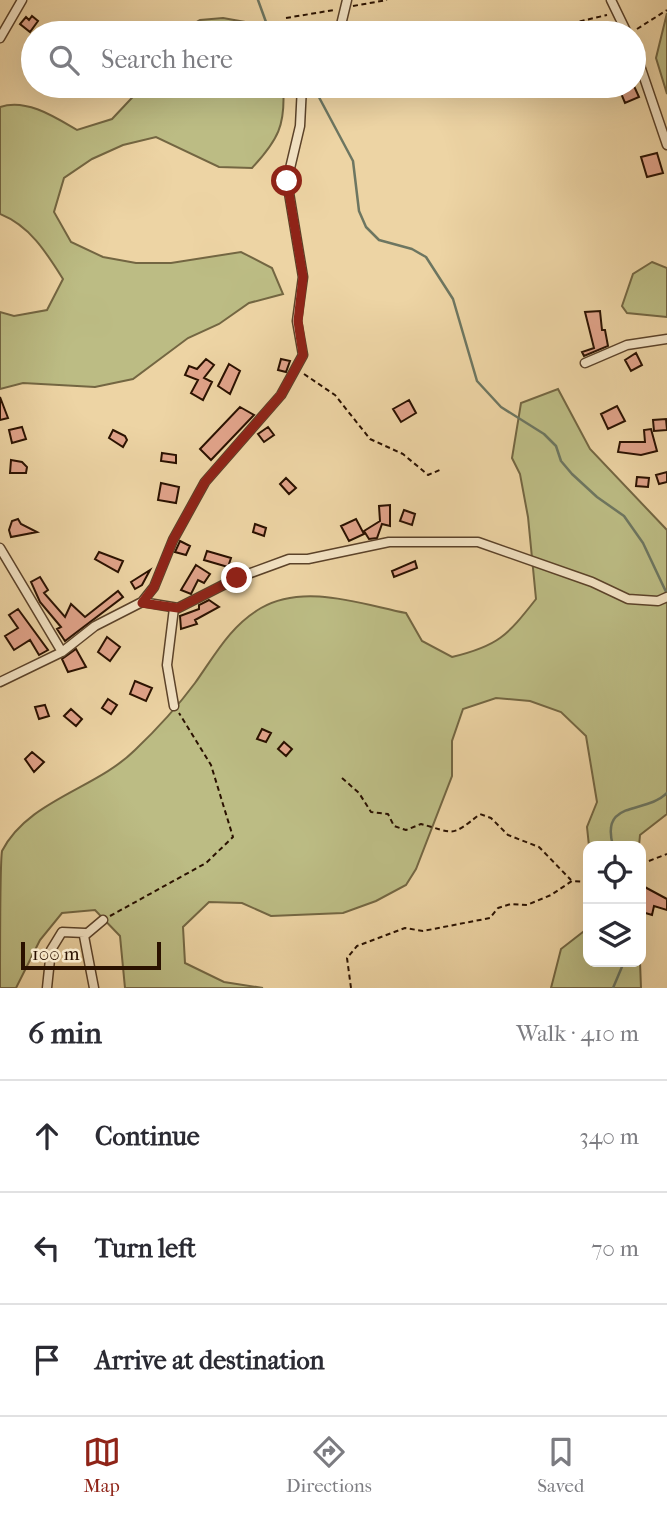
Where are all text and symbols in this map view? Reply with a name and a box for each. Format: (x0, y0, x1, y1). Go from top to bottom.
search box (21, 21, 646, 98)
icon: search (45, 41, 83, 79)
text: Search here (101, 44, 233, 75)
route start (271, 165, 302, 196)
route end (221, 562, 252, 593)
map controls (583, 841, 646, 967)
button: locate (583, 841, 646, 904)
button: layers (583, 904, 646, 967)
scale bar (21, 939, 161, 971)
text: 100 m (32, 943, 80, 965)
text: 6 min (28, 1016, 102, 1051)
text: Walk · 410 m (516, 1020, 639, 1047)
icon: ahead (28, 1117, 66, 1155)
text: Continue (95, 1121, 200, 1152)
text: 340 m (579, 1123, 639, 1150)
icon: left (28, 1229, 66, 1267)
text: Turn left (95, 1233, 196, 1264)
text: 70 m (591, 1235, 639, 1262)
icon: arrive (28, 1341, 66, 1379)
text: Arrive at destination (95, 1345, 325, 1376)
tab: Map (83, 1433, 121, 1497)
tab: Directions (286, 1433, 372, 1497)
tab: Saved (537, 1433, 584, 1497)

